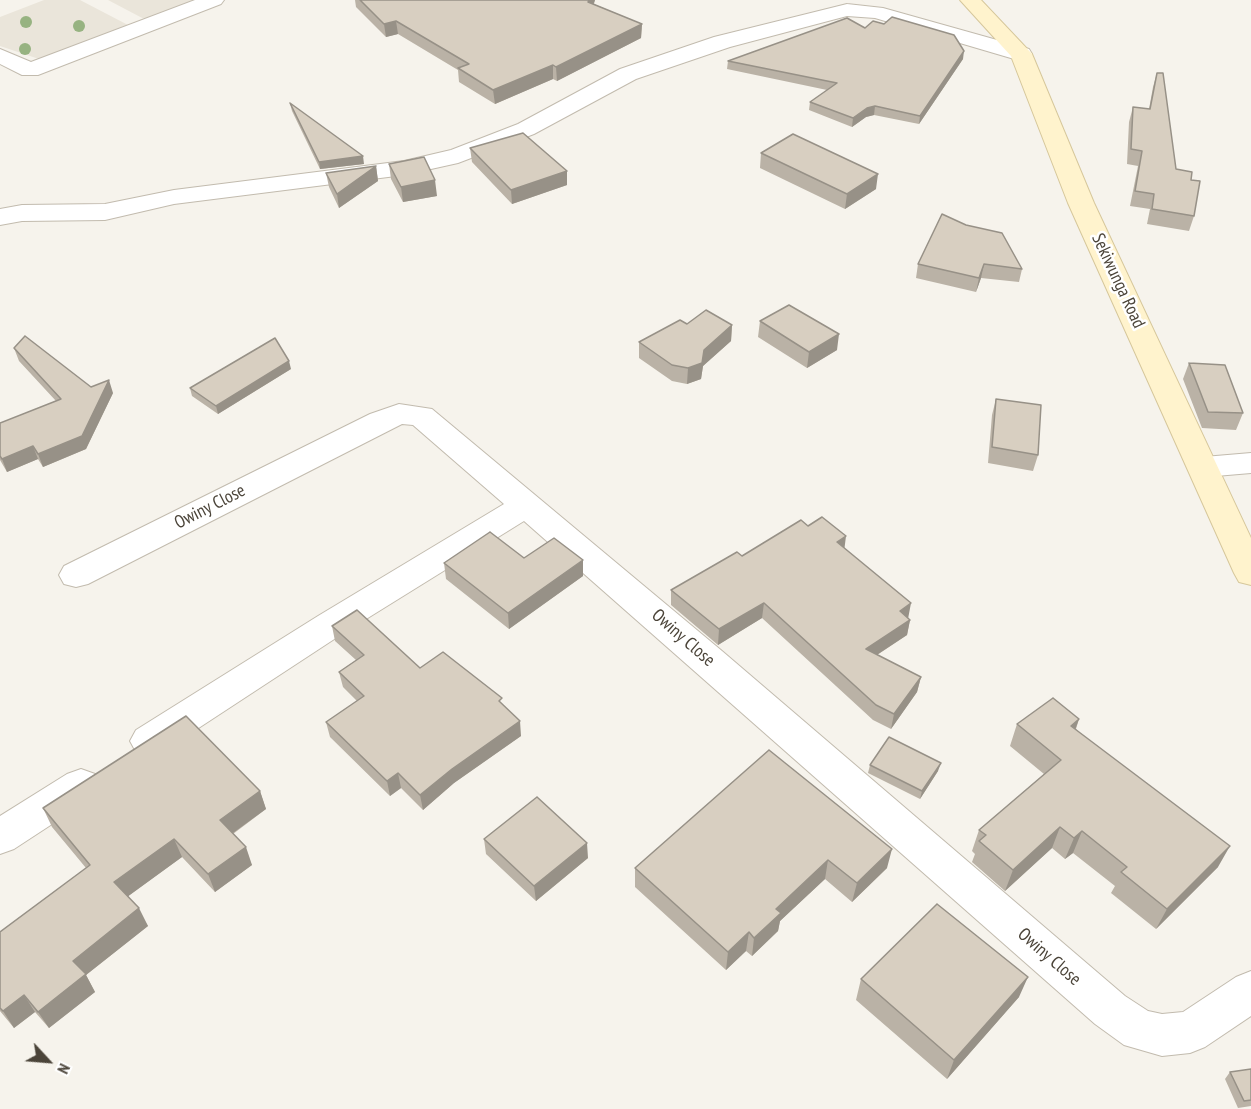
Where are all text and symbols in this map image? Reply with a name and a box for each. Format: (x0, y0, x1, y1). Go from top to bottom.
street label: Sekiwunga Road (1087, 230, 1149, 332)
street label: Owiny Close (171, 480, 249, 534)
street label: Owiny Close (647, 605, 719, 671)
street label: Owiny Close (1013, 924, 1085, 990)
north arrow (18, 1031, 78, 1091)
text: N (53, 1061, 75, 1077)

